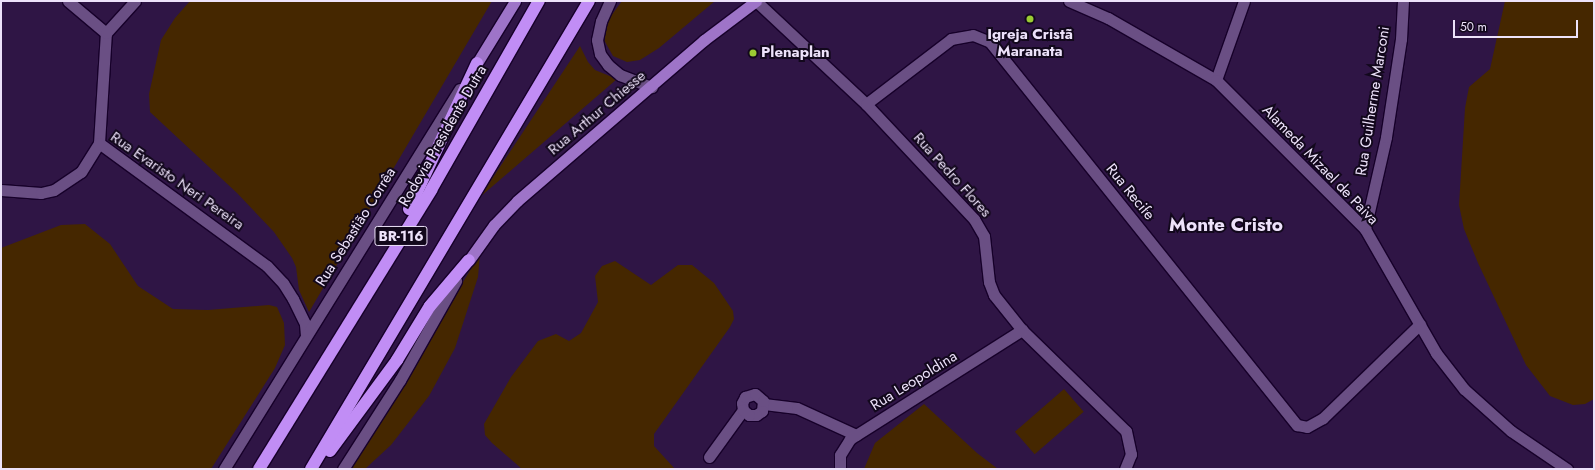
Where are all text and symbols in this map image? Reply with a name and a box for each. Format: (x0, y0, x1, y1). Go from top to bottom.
scale bar (1455, 12, 1580, 38)
marker: Igreja Cristã Maranata (1025, 14, 1035, 24)
text: 50 m (1460, 18, 1487, 36)
place label: Igreja Cristã Maranata (987, 25, 1073, 60)
street label: Rua Guilherme Marconi (1352, 25, 1394, 177)
place label: Plenaplan (761, 44, 830, 62)
marker: Plenaplan (748, 48, 758, 58)
street label: Rodovia Presidente Dutra (395, 62, 491, 210)
street label: Rua Arthur Chiesse (545, 67, 649, 159)
street label: Alameda Mizael de Paiva (1258, 101, 1382, 229)
street label: Rua Evaristo Neri Pereira (107, 128, 247, 234)
street label: Rua Pedro Flores (909, 129, 995, 221)
street label: Rua Recife (1102, 160, 1158, 224)
street label: Rua Sebastião Corrêa (312, 164, 400, 290)
district label: Monte Cristo (1169, 214, 1283, 236)
road number: BR-116 (374, 224, 428, 248)
street label: Rua Leopoldina (868, 347, 960, 415)

